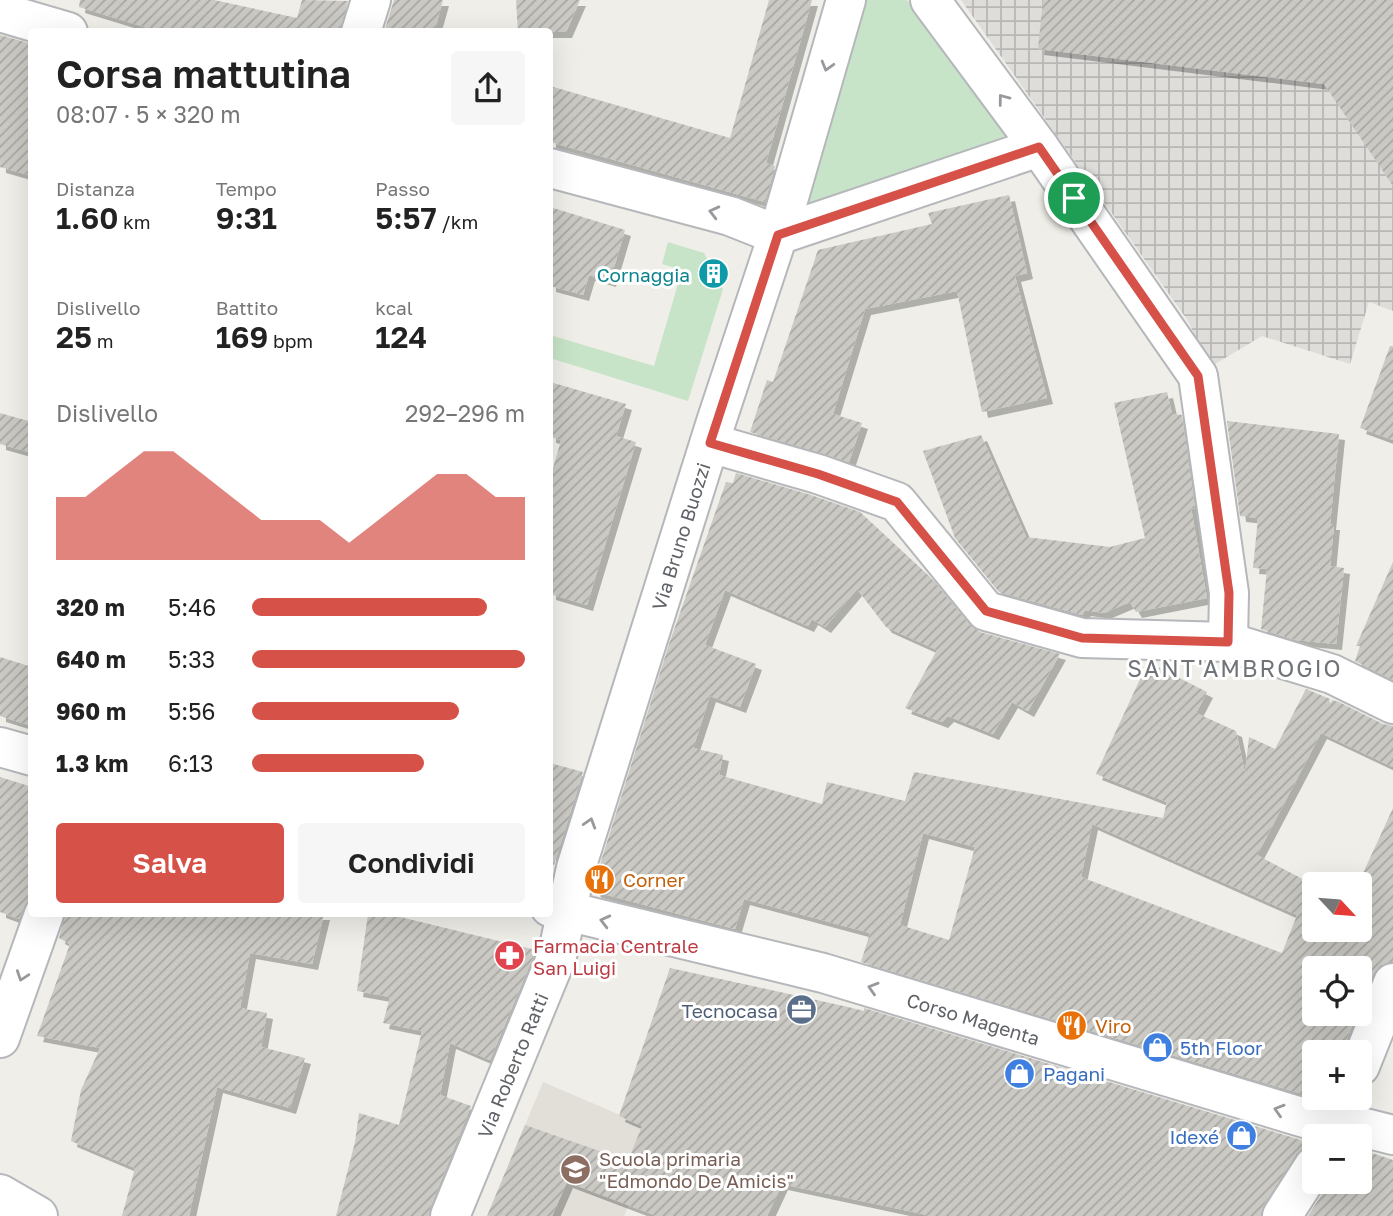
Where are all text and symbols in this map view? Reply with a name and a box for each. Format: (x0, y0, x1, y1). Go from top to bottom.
text: Corsa mattutina (56, 51, 351, 96)
button: share (451, 51, 525, 125)
one-way arrow (821, 59, 836, 71)
one-way arrow (999, 94, 1011, 106)
text: 08:07 · 5 × 320 m (56, 100, 241, 128)
pin (1044, 168, 1104, 228)
text: Distanza (56, 177, 135, 200)
text: Tempo (216, 177, 277, 200)
text: Passo (375, 177, 430, 200)
icon: arrive (1055, 179, 1093, 217)
text: 1.60 (56, 200, 118, 236)
text: 9:31 (216, 200, 277, 236)
text: 5:57 (375, 200, 437, 236)
one-way arrow (708, 206, 720, 220)
text: km (118, 210, 151, 233)
text: /km (437, 210, 478, 233)
building icon: Cornaggia (696, 257, 730, 291)
place label: Cornaggia (597, 263, 690, 286)
text: Dislivello (56, 296, 140, 319)
text: Battito (216, 296, 278, 319)
text: kcal (375, 296, 413, 319)
text: 25 (56, 319, 92, 355)
text: 169 (216, 319, 268, 355)
text: 124 (375, 319, 427, 355)
text: m (92, 329, 114, 352)
text: bpm (268, 329, 313, 352)
text: Dislivello (56, 399, 158, 427)
text: 292–296 m (405, 399, 525, 427)
street label: Via Bruno Buozzi (646, 460, 714, 613)
text: 320 m (56, 593, 125, 621)
text: 5:46 (168, 593, 216, 621)
text: 640 m (56, 645, 126, 673)
text: 5:33 (168, 645, 215, 673)
district label: SANT'AMBROGIO (1127, 654, 1343, 682)
text: 960 m (56, 697, 126, 725)
text: 5:56 (168, 697, 216, 725)
text: 1.3 km (56, 749, 128, 777)
text: 6:13 (168, 749, 213, 777)
one-way arrow (582, 817, 596, 829)
button: Salva (56, 823, 284, 903)
button: Condividi (298, 823, 525, 903)
restaurant icon: Corner (583, 862, 617, 896)
place label: Corner (623, 868, 685, 891)
north arrow (1302, 872, 1372, 942)
map controls (1302, 872, 1372, 1194)
one-way arrow (599, 915, 611, 929)
place label: Farmacia Centrale San Luigi (533, 934, 698, 979)
pharmacy icon: Farmacia Centrale San Luigi (493, 939, 527, 973)
button: locate (1302, 956, 1372, 1026)
one-way arrow (16, 969, 30, 981)
one-way arrow (867, 982, 879, 997)
street label: Corso Magenta (904, 987, 1043, 1049)
street label: Via Roberto Ratti (472, 989, 552, 1141)
office icon: Tecnocasa (784, 993, 818, 1027)
place label: Tecnocasa (682, 999, 778, 1022)
restaurant icon: Viro (1055, 1008, 1089, 1042)
place label: Viro (1095, 1014, 1131, 1037)
shop icon: 5th Floor (1140, 1030, 1174, 1064)
place label: 5th Floor (1180, 1036, 1263, 1059)
button: + (1302, 1040, 1372, 1110)
shop icon: Pagani (1003, 1056, 1037, 1090)
place label: Pagani (1043, 1062, 1105, 1085)
one-way arrow (1273, 1103, 1285, 1118)
shop icon: Idexé (1225, 1119, 1259, 1153)
button: − (1302, 1124, 1372, 1194)
place label: Idexé (1170, 1125, 1219, 1148)
place label: Scuola primaria "Edmondo De Amicis" (599, 1147, 794, 1192)
school or university icon: Scuola primaria "Edmondo De Amicis" (559, 1152, 593, 1186)

